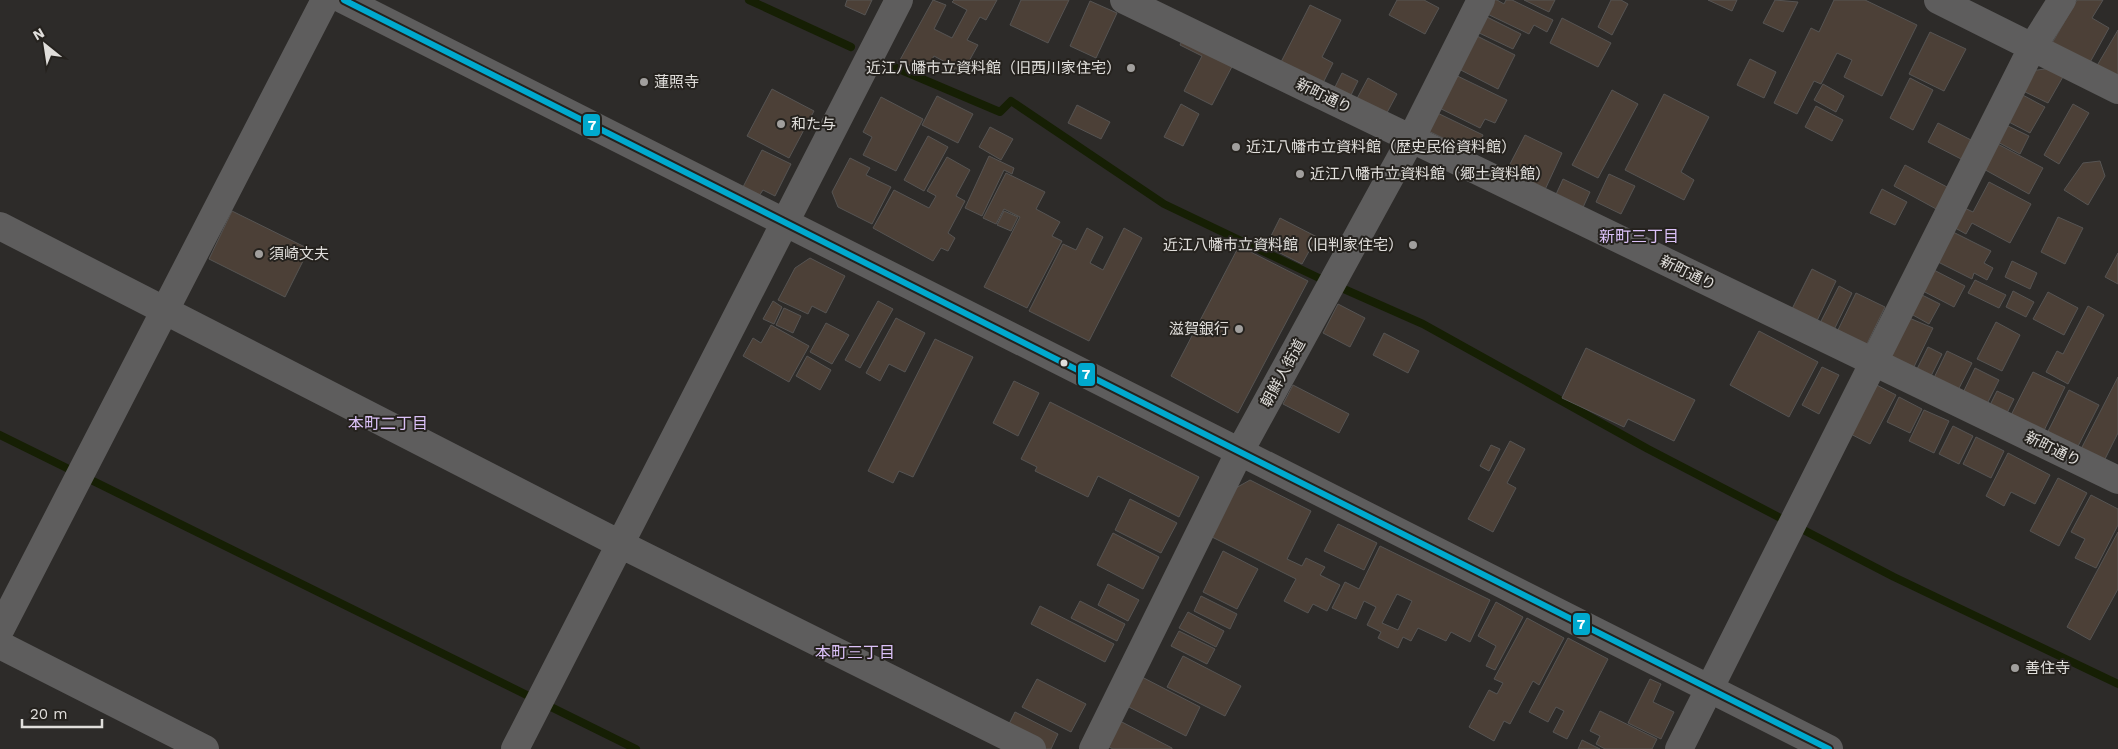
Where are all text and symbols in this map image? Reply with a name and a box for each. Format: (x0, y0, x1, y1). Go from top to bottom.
north arrow (20, 20, 70, 70)
text: N (30, 24, 47, 43)
place label: 近江八幡市立資料館（旧西川家住宅） (866, 59, 1121, 77)
marker: 近江八幡市立資料館（旧西川家住宅） (1125, 62, 1137, 74)
place label: 蓮照寺 (654, 73, 699, 91)
street label: 新町通り (1293, 75, 1355, 117)
marker: 蓮照寺 (638, 76, 650, 88)
line badge: 7 (582, 113, 601, 137)
place label: 和た与 (791, 115, 836, 133)
text: 7 (588, 117, 597, 133)
marker: 和た与 (775, 118, 787, 130)
place label: 近江八幡市立資料館（歴史民俗資料館） (1246, 138, 1516, 156)
marker: 近江八幡市立資料館（歴史民俗資料館） (1230, 141, 1242, 153)
place label: 近江八幡市立資料館（郷土資料館） (1310, 165, 1550, 183)
marker: 近江八幡市立資料館（郷土資料館） (1294, 168, 1306, 180)
district label: 新町三丁目 (1599, 227, 1679, 246)
place label: 近江八幡市立資料館（旧判家住宅） (1163, 236, 1403, 254)
marker: 近江八幡市立資料館（旧判家住宅） (1407, 239, 1419, 251)
place label: 須崎文夫 (269, 245, 329, 263)
marker: 須崎文夫 (253, 248, 265, 260)
street label: 新町通り (1657, 252, 1719, 294)
place label: 滋賀銀行 (1169, 320, 1229, 338)
marker: 滋賀銀行 (1233, 323, 1245, 335)
street label: 朝鮮人街道 (1257, 336, 1309, 410)
unlabelled marker (1059, 358, 1069, 368)
line badge: 7 (1077, 362, 1096, 387)
text: 7 (1082, 366, 1091, 382)
district label: 本町二丁目 (348, 414, 428, 433)
street label: 新町通り (2022, 428, 2084, 470)
line badge: 7 (1572, 612, 1591, 636)
text: 7 (1577, 616, 1586, 632)
district label: 本町三丁目 (815, 643, 895, 662)
place label: 善住寺 (2025, 659, 2070, 677)
marker: 善住寺 (2009, 662, 2021, 674)
scale bar (22, 696, 102, 728)
text: 20 m (30, 705, 68, 723)

